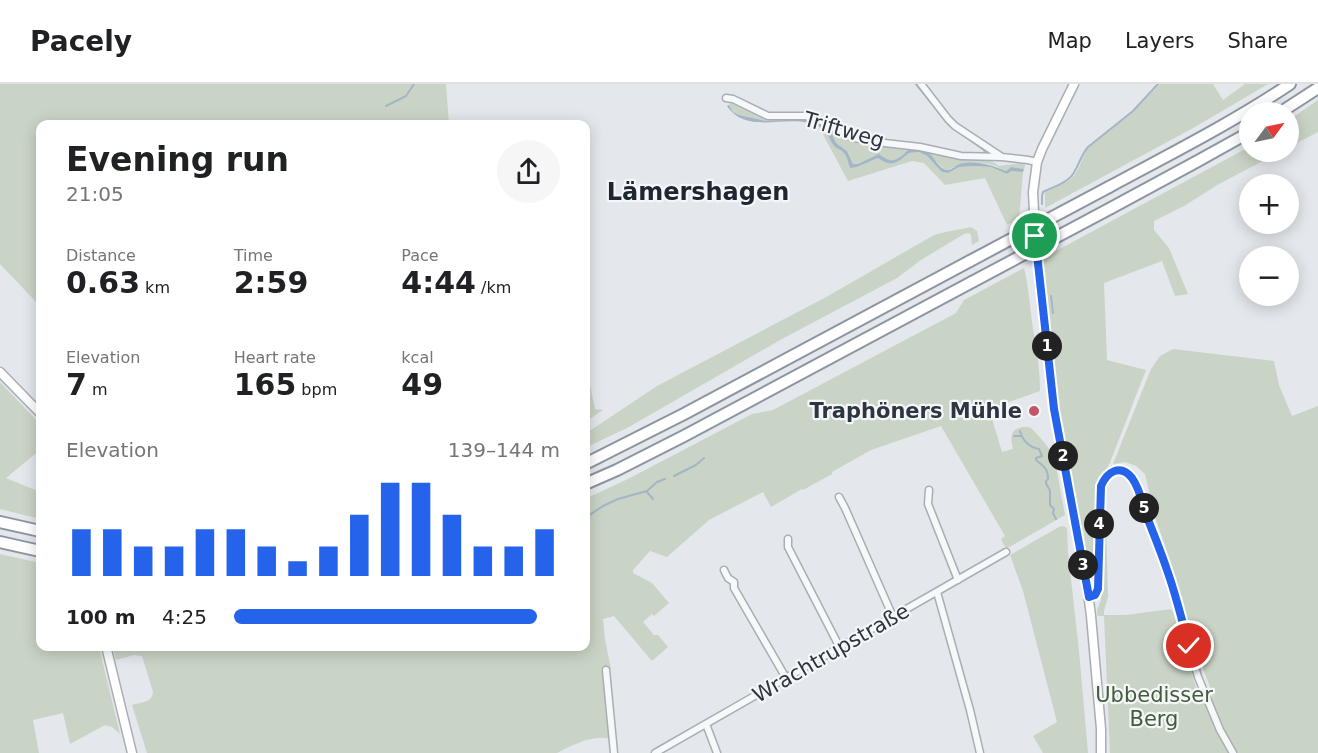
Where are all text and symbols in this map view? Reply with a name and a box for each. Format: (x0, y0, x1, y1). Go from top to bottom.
text: Pacely (30, 25, 132, 58)
text: Map (1048, 29, 1092, 53)
text: Layers (1125, 29, 1194, 53)
text: Share (1227, 29, 1288, 53)
north arrow (1239, 102, 1299, 162)
map controls (1239, 102, 1299, 306)
street label: Triftweg (800, 107, 887, 153)
text: Evening run (66, 140, 289, 179)
button: share (497, 140, 560, 203)
button: + (1239, 174, 1299, 234)
district label: Lämershagen (607, 178, 789, 206)
text: 21:05 (66, 182, 124, 206)
pin (1009, 210, 1060, 261)
icon: arrive (1018, 219, 1051, 252)
text: Distance (66, 246, 136, 265)
text: Time (234, 246, 273, 265)
text: Pace (401, 246, 439, 265)
button: − (1239, 246, 1299, 306)
text: 0.63 (66, 265, 140, 300)
text: 2:59 (234, 265, 308, 300)
text: 4:44 (401, 265, 476, 300)
text: km (140, 278, 170, 297)
text: /km (476, 278, 511, 297)
pin: 1 (1032, 331, 1062, 361)
text: 1 (1041, 336, 1053, 355)
text: Elevation (66, 348, 140, 367)
text: Heart rate (234, 348, 316, 367)
text: kcal (401, 348, 434, 367)
text: 7 (66, 367, 87, 402)
text: 165 (234, 367, 296, 402)
text: 49 (401, 367, 443, 402)
text: m (87, 380, 108, 399)
text: bpm (296, 380, 337, 399)
place label: Traphöners Mühle (809, 399, 1022, 423)
marker: Traphöners Mühle (1027, 404, 1041, 418)
text: Elevation (66, 438, 159, 462)
text: 139–144 m (448, 438, 560, 462)
pin: 2 (1048, 441, 1078, 471)
text: 2 (1057, 446, 1069, 465)
pin: 5 (1129, 493, 1159, 523)
text: 5 (1138, 498, 1150, 517)
pin: 4 (1084, 509, 1114, 539)
text: 4 (1093, 514, 1105, 533)
pin: 3 (1068, 550, 1098, 580)
text: 3 (1077, 555, 1089, 574)
street label: Wrachtrupstraße (749, 598, 913, 708)
text: 100 m (66, 605, 136, 629)
text: 4:25 (162, 605, 207, 629)
pin (1163, 620, 1214, 671)
icon: check (1172, 629, 1205, 662)
park label: Ubbedisser Berg (1095, 683, 1213, 731)

